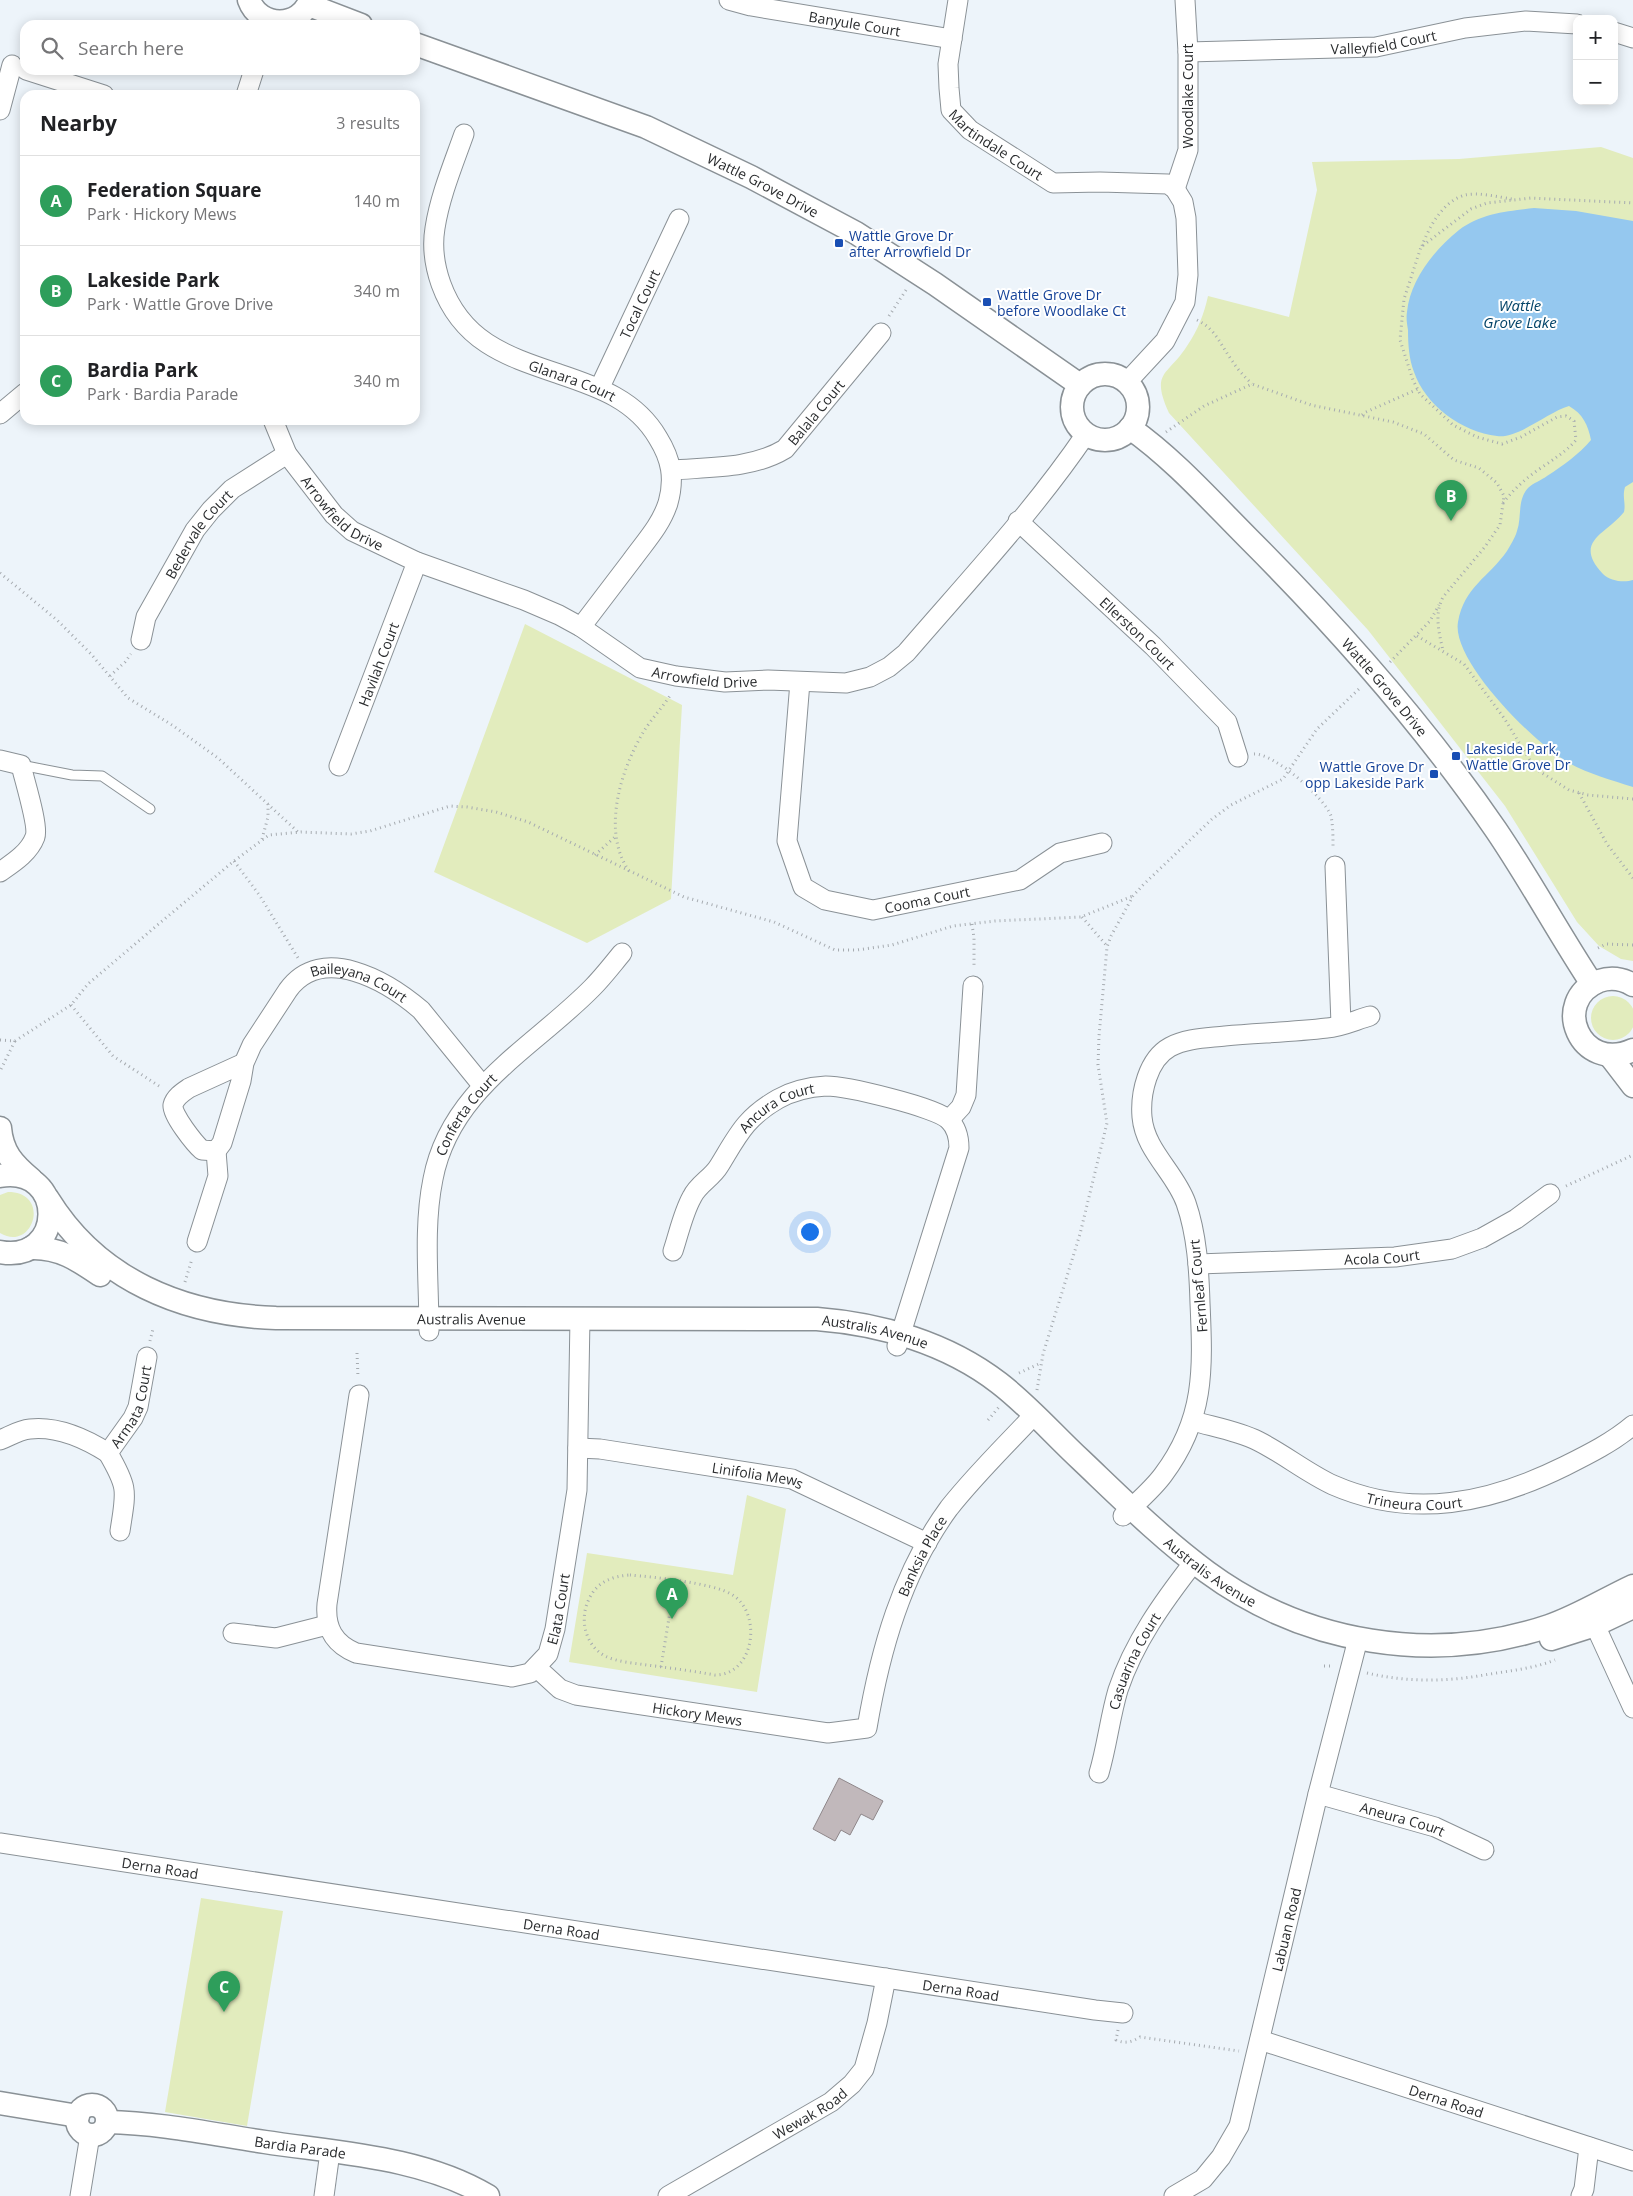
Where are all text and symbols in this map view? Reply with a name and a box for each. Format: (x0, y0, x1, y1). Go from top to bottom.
street label: Banyule Court (808, 6, 902, 40)
map controls (1573, 15, 1618, 105)
button: + (1573, 15, 1618, 60)
search box (20, 20, 420, 75)
street label: Valleyfield Court (1330, 25, 1438, 58)
icon: search (38, 34, 66, 62)
text: Search here (78, 35, 184, 61)
street label: Woodlake Court (1178, 43, 1197, 149)
button: − (1573, 60, 1618, 105)
street label: Martindale Court (945, 105, 1047, 184)
text: Nearby (40, 109, 117, 137)
text: 3 results (336, 112, 400, 134)
street label: Wattle Grove Drive (704, 148, 822, 221)
text: Federation Square (87, 177, 262, 203)
text: A (50, 190, 62, 212)
text: 140 m (354, 190, 400, 212)
text: Park · Hickory Mews (87, 203, 237, 225)
place label: Wattle Grove Dr after Arrowfield Dr (849, 226, 971, 261)
marker: Wattle Grove Dr after Arrowfield Dr (833, 237, 845, 249)
street label: Tocal Court (615, 266, 664, 341)
text: Lakeside Park (87, 267, 219, 293)
text: B (51, 280, 61, 302)
text: 340 m (354, 280, 400, 302)
place label: Wattle Grove Dr before Woodlake Ct (997, 285, 1126, 320)
text: Park · Wattle Grove Drive (87, 293, 273, 315)
water label: Wattle Grove Lake (1483, 295, 1557, 332)
marker: Wattle Grove Dr before Woodlake Ct (981, 296, 993, 308)
street label: Glanara Court (526, 355, 620, 405)
text: Bardia Park (87, 357, 198, 383)
text: C (51, 370, 61, 392)
text: 340 m (354, 370, 400, 392)
street label: Balala Court (783, 375, 848, 449)
text: Park · Bardia Parade (87, 383, 238, 405)
street label: Arrowfield Drive (297, 471, 387, 554)
pin: B (1435, 480, 1467, 521)
street label: Bedervale Court (160, 485, 236, 582)
street label: Ellerston Court (1096, 592, 1180, 673)
street label: Havilah Court (353, 619, 403, 709)
street label: Wattle Grove Drive (1338, 634, 1432, 740)
street label: Arrowfield Drive (650, 661, 758, 692)
place label: Lakeside Park, Wattle Grove Dr (1466, 739, 1571, 774)
marker: Lakeside Park, Wattle Grove Dr (1450, 750, 1462, 762)
place label: Wattle Grove Dr opp Lakeside Park (1305, 757, 1425, 792)
marker: Wattle Grove Dr opp Lakeside Park (1428, 768, 1440, 780)
street label: Cooma Court (883, 881, 971, 917)
street label: Baileyana Court (307, 958, 412, 1006)
street label: Conferta Court (431, 1068, 500, 1158)
street label: Ancura Court (734, 1078, 816, 1136)
your location (797, 1219, 823, 1245)
street label: Fernleaf Court (1184, 1239, 1212, 1333)
street label: Acola Court (1344, 1244, 1421, 1268)
street label: Australis Avenue (417, 1309, 526, 1328)
street label: Australis Avenue (821, 1310, 931, 1352)
street label: Armata Court (105, 1364, 155, 1451)
street label: Linifolia Mews (711, 1457, 807, 1493)
street label: Trineura Court (1365, 1488, 1463, 1514)
street label: Banksia Place (893, 1512, 951, 1599)
street label: Australis Avenue (1160, 1532, 1260, 1611)
street label: Elata Court (542, 1572, 573, 1647)
pin: A (656, 1578, 688, 1619)
street label: Casuarina Court (1104, 1609, 1164, 1711)
street label: Hickory Mews (651, 1697, 744, 1730)
street label: Aneura Court (1358, 1797, 1448, 1840)
street label: Derna Road (121, 1852, 200, 1883)
street label: Labuan Road (1267, 1885, 1305, 1973)
street label: Derna Road (522, 1913, 601, 1944)
pin: C (208, 1971, 240, 2012)
street label: Derna Road (921, 1974, 1000, 2005)
street label: Derna Road (1407, 2080, 1486, 2121)
street label: Wewak Road (769, 2083, 851, 2143)
street label: Bardia Parade (253, 2131, 347, 2162)

